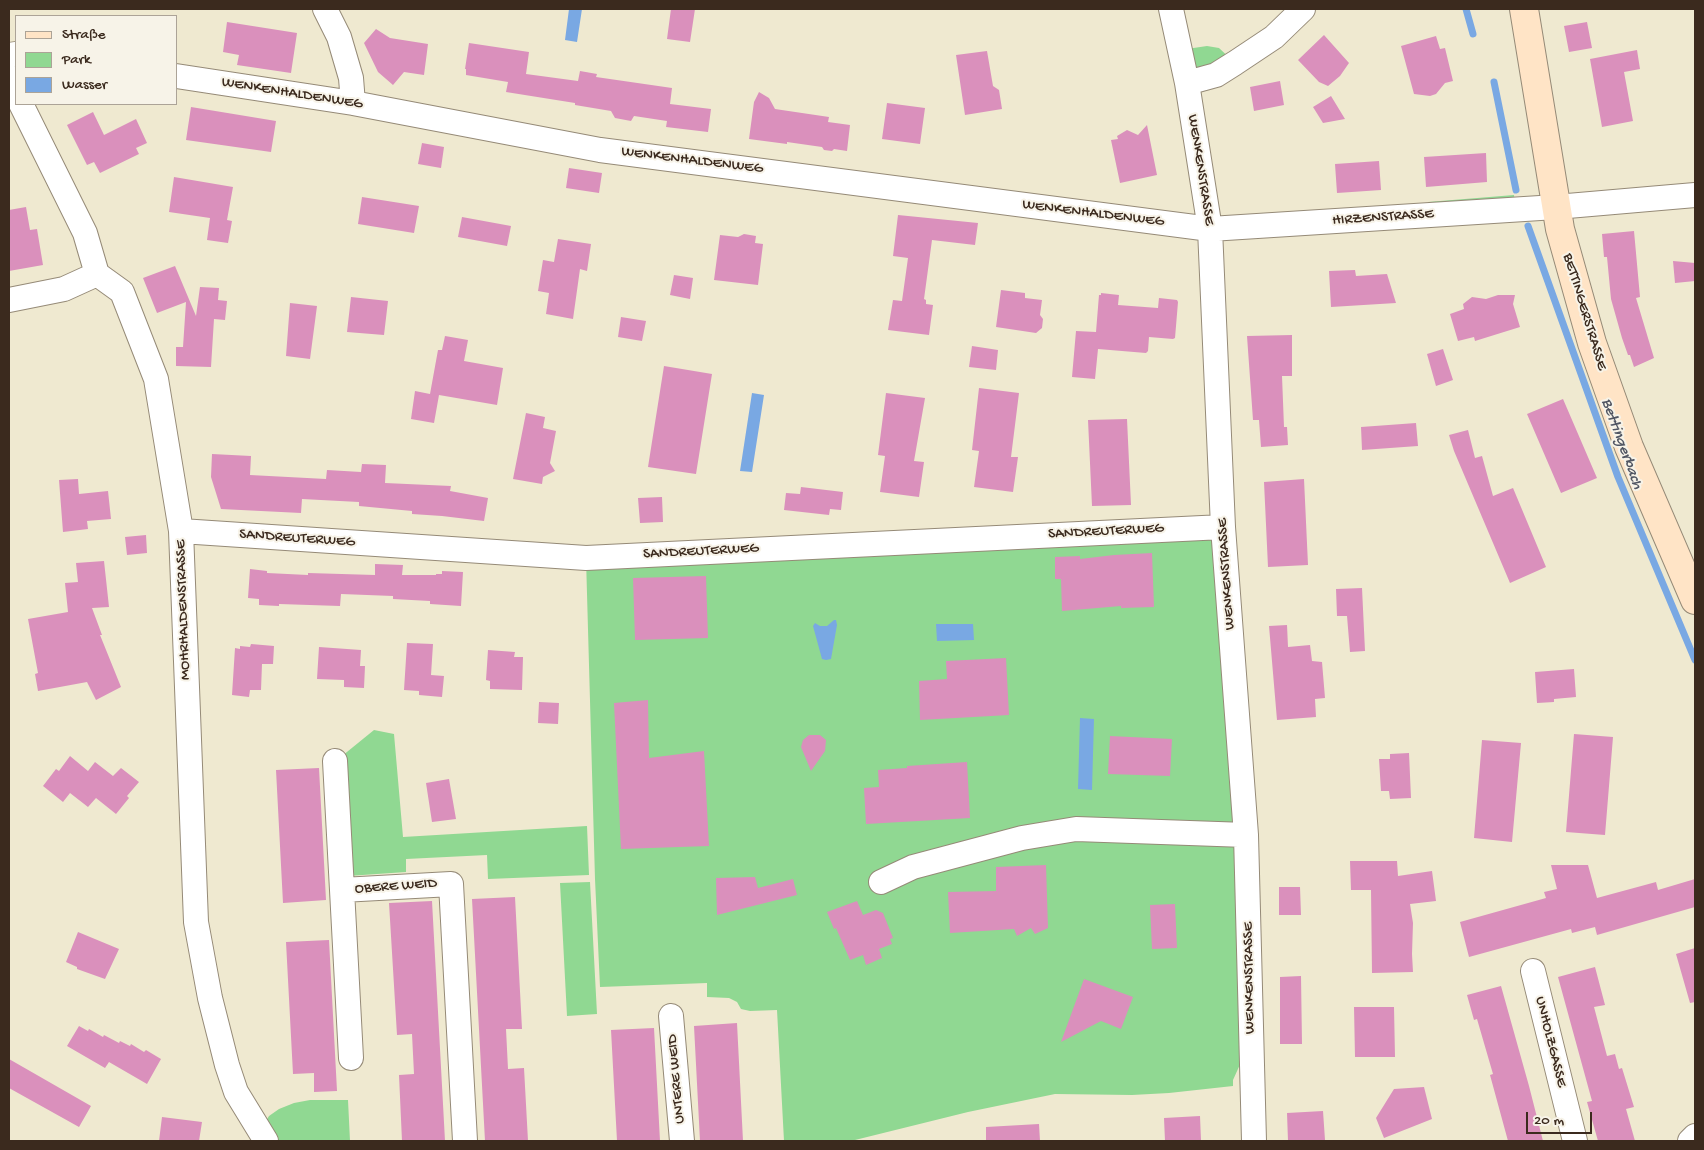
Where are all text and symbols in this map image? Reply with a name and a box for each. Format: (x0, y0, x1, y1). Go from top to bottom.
legend (15, 15, 178, 105)
text: Straße (62, 26, 106, 44)
text: Park (62, 51, 91, 69)
street label: WENKENHALDENWEG (220, 74, 364, 114)
text: Wasser (62, 76, 107, 94)
street label: WENKENSTRASSE (1182, 113, 1218, 227)
street label: WENKENHALDENWEG (620, 143, 764, 179)
street label: WENKENHALDENWEG (1021, 196, 1165, 232)
street label: HIRZENSTRASSE (1332, 205, 1434, 231)
street label: BETTINGERSTRASSE (1558, 251, 1610, 373)
water label: Bettingerbach (1596, 396, 1646, 492)
street label: WENKENSTRASSE (1214, 518, 1240, 630)
street label: SANDREUTERWEG (1048, 520, 1164, 544)
street label: SANDREUTERWEG (239, 526, 355, 552)
street label: MOHRHALDENSTRASSE (173, 540, 195, 680)
street label: SANDREUTERWEG (643, 540, 759, 564)
street label: OBERE WEID (354, 875, 438, 899)
street label: WENKENSTRASSE (1240, 922, 1260, 1034)
street label: UNHOLZGASSE (1530, 995, 1570, 1089)
street label: UNTERE WEID (664, 1033, 690, 1125)
scale bar (1529, 1102, 1595, 1134)
text: 20 m (1534, 1112, 1564, 1130)

